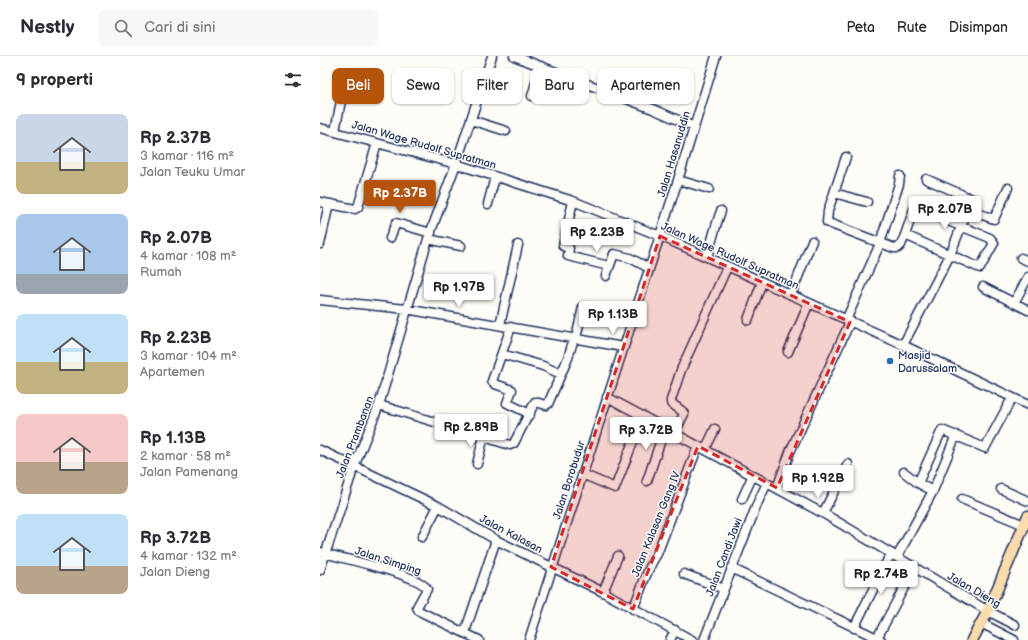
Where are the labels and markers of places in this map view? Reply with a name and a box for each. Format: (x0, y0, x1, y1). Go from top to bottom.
pin: Rp 2.37B (359, 180, 441, 214)
pin: Rp 2.07B (904, 196, 986, 230)
pin: Rp 2.23B (556, 219, 638, 253)
pin: Rp 1.97B (418, 274, 500, 308)
pin: Rp 1.13B (572, 301, 654, 335)
place label: Masjid Darussalam (898, 349, 957, 375)
marker: Masjid Darussalam (885, 356, 895, 366)
pin: Rp 2.89B (430, 414, 512, 448)
pin: Rp 3.72B (605, 417, 687, 451)
pin: Rp 1.92B (777, 465, 859, 499)
pin: Rp 2.74B (840, 561, 922, 595)

